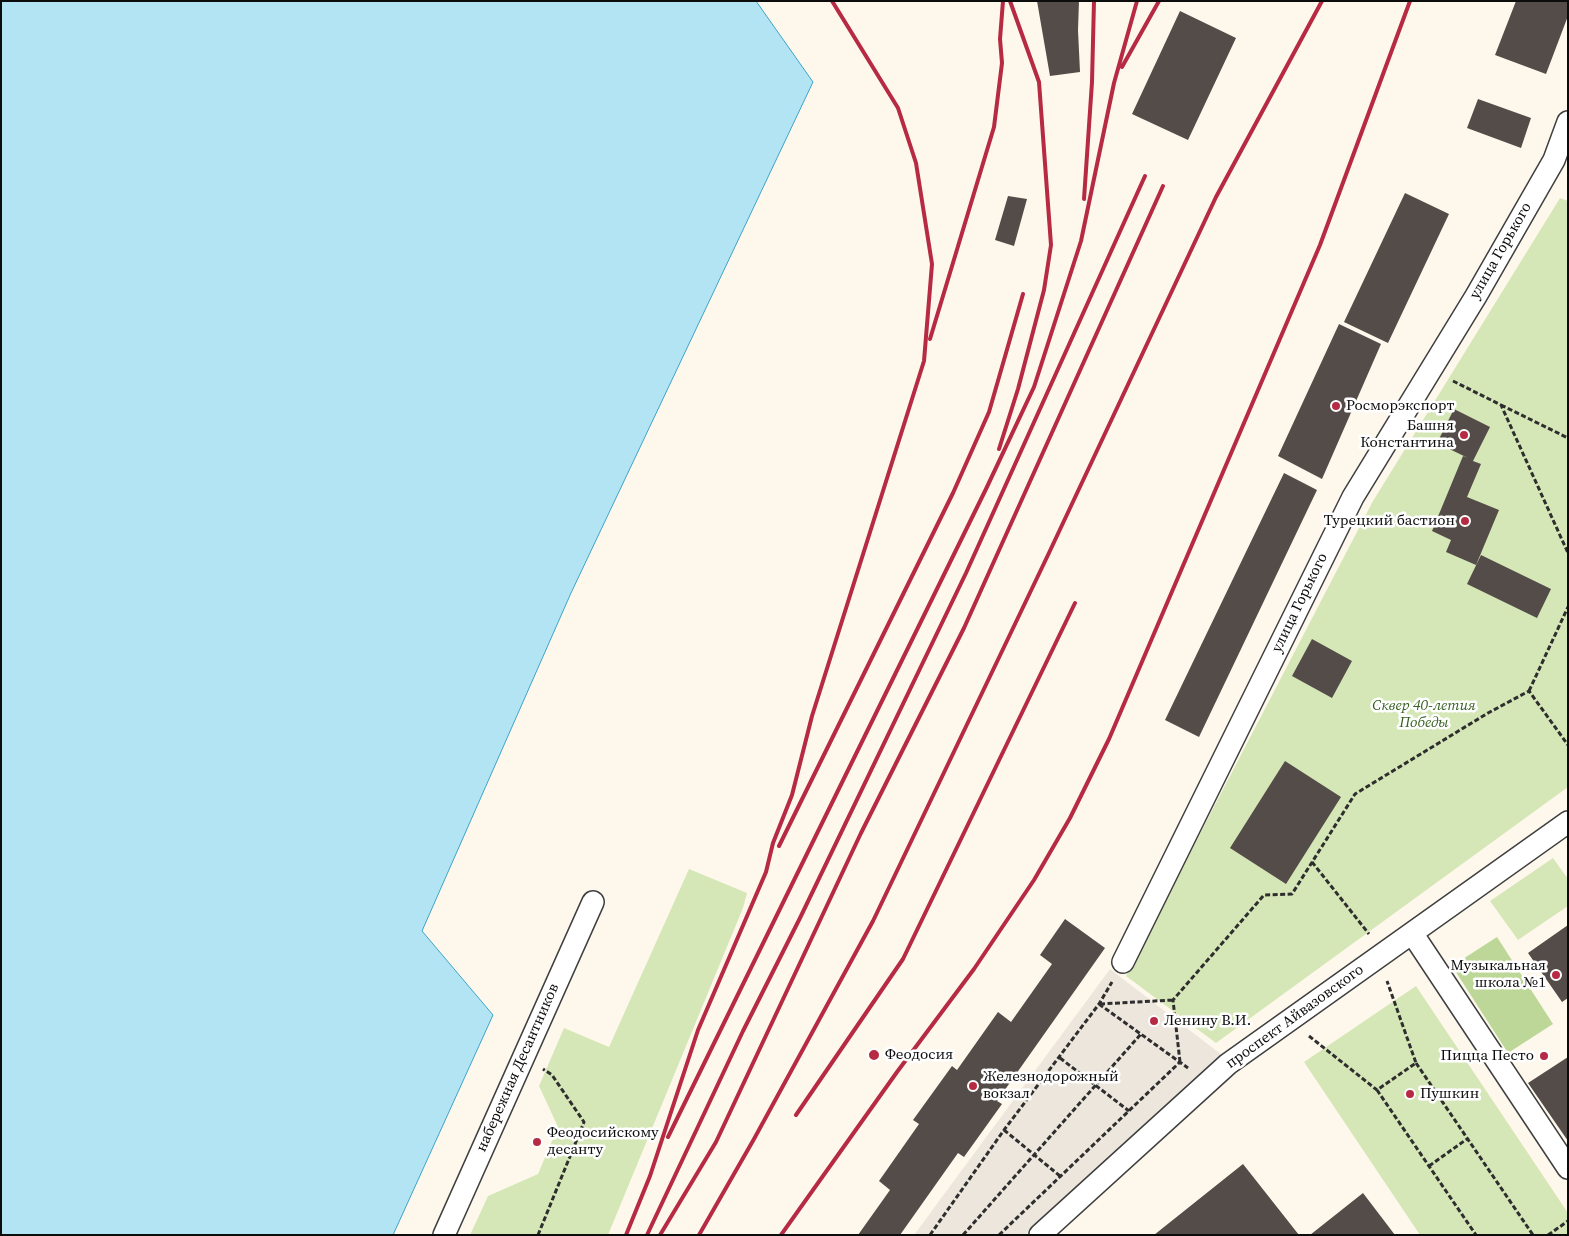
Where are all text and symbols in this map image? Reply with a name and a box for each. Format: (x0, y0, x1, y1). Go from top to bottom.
street label: улица Горького (1466, 199, 1536, 303)
place label: Росморэкспорт (1346, 397, 1454, 415)
marker: Росморэкспорт (1330, 400, 1342, 412)
place label: Башня Константина (1360, 417, 1454, 452)
marker: Башня Константина (1458, 429, 1470, 441)
place label: Турецкий бастион (1324, 512, 1455, 530)
marker: Турецкий бастион (1459, 515, 1471, 527)
street label: улица Горького (1268, 550, 1332, 656)
park label: Сквер 40-летия Победы (1372, 697, 1476, 732)
place label: Музыкальная школа №1 (1450, 957, 1546, 992)
street label: проспект Айвазовского (1223, 961, 1367, 1073)
marker: Музыкальная школа №1 (1550, 969, 1562, 981)
street label: набережная Десантников (473, 981, 563, 1155)
place label: Ленину В.И. (1164, 1012, 1251, 1030)
marker: Ленину В.И. (1148, 1015, 1160, 1027)
place label: Феодосия (885, 1046, 953, 1064)
place label: Пицца Песто (1440, 1047, 1534, 1065)
marker: Феодосия (867, 1048, 881, 1062)
marker: Пицца Песто (1538, 1050, 1550, 1062)
place label: Железнодорожный вокзал (983, 1068, 1119, 1103)
marker: Железнодорожный вокзал (967, 1080, 979, 1092)
place label: Пушкин (1420, 1085, 1479, 1103)
marker: Пушкин (1404, 1088, 1416, 1100)
place label: Феодосийскому десанту (547, 1124, 659, 1159)
marker: Феодосийскому десанту (531, 1136, 543, 1148)

